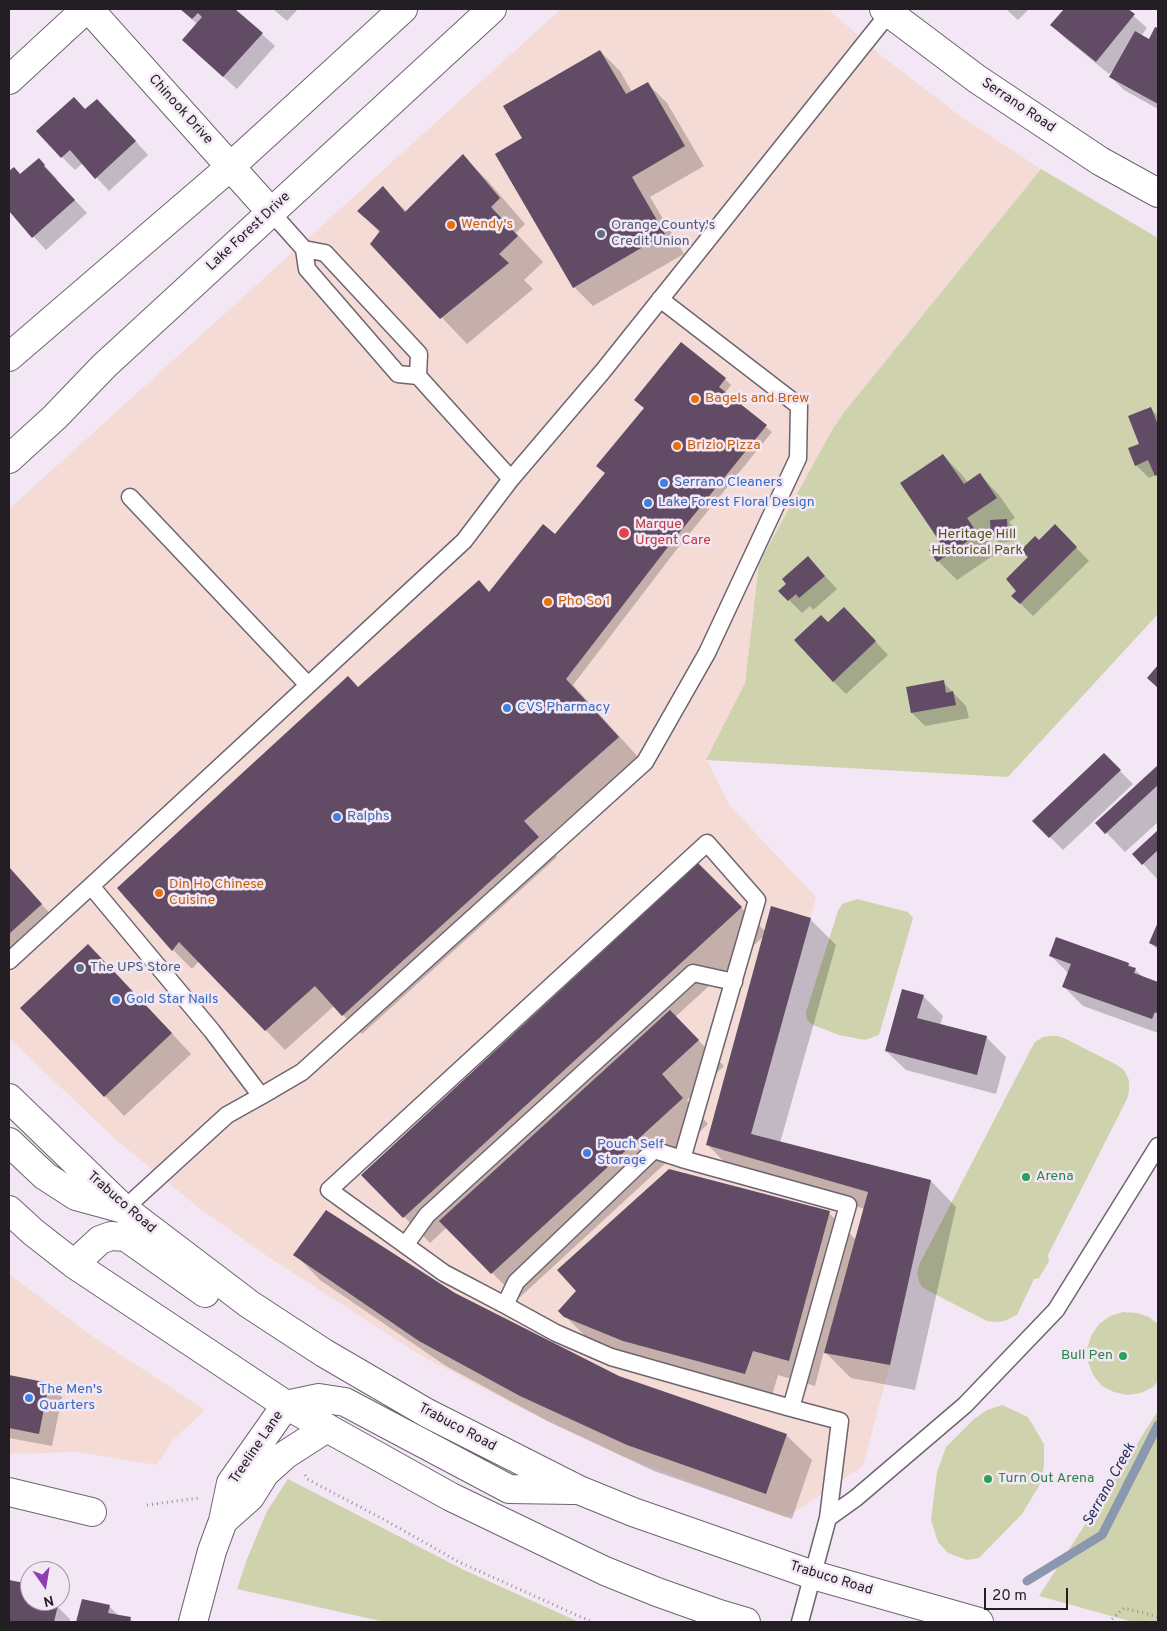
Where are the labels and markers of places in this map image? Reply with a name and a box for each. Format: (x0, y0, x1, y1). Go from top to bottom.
place label: Wendy's (461, 217, 513, 233)
place label: Orange County's Credit Union (611, 218, 715, 250)
marker: Wendy's (445, 219, 457, 231)
marker: Orange County's Credit Union (595, 228, 607, 240)
place label: Bagels and Brew (705, 391, 809, 407)
marker: Bagels and Brew (689, 393, 701, 405)
place label: Brizio Pizza (687, 438, 761, 454)
marker: Brizio Pizza (671, 440, 683, 452)
place label: Serrano Cleaners (674, 475, 782, 491)
marker: Serrano Cleaners (658, 477, 670, 489)
place label: Lake Forest Floral Design (658, 495, 815, 511)
marker: Lake Forest Floral Design (642, 497, 654, 509)
place label: Marque Urgent Care (635, 517, 711, 550)
marker: Marque Urgent Care (617, 526, 631, 540)
place label: Pho So 1 (558, 594, 610, 610)
marker: Pho So 1 (542, 596, 554, 608)
place label: CVS Pharmacy (517, 700, 610, 716)
marker: CVS Pharmacy (501, 702, 513, 714)
place label: Ralphs (347, 809, 390, 825)
marker: Ralphs (331, 811, 343, 823)
place label: Din Ho Chinese Cuisine (169, 877, 264, 910)
marker: Din Ho Chinese Cuisine (153, 887, 165, 899)
place label: The UPS Store (90, 960, 181, 976)
marker: The UPS Store (74, 962, 86, 974)
place label: Gold Star Nails (126, 992, 219, 1008)
marker: Gold Star Nails (110, 994, 122, 1006)
place label: Pouch Self Storage (597, 1137, 664, 1170)
marker: Pouch Self Storage (581, 1147, 593, 1159)
place label: Arena (1036, 1169, 1074, 1185)
marker: Arena (1020, 1171, 1032, 1183)
place label: Bull Pen (1061, 1348, 1113, 1364)
marker: Bull Pen (1117, 1350, 1129, 1362)
place label: The Men's Quarters (39, 1382, 102, 1414)
marker: The Men's Quarters (23, 1392, 35, 1404)
place label: Turn Out Arena (998, 1471, 1094, 1487)
marker: Turn Out Arena (982, 1473, 994, 1485)

